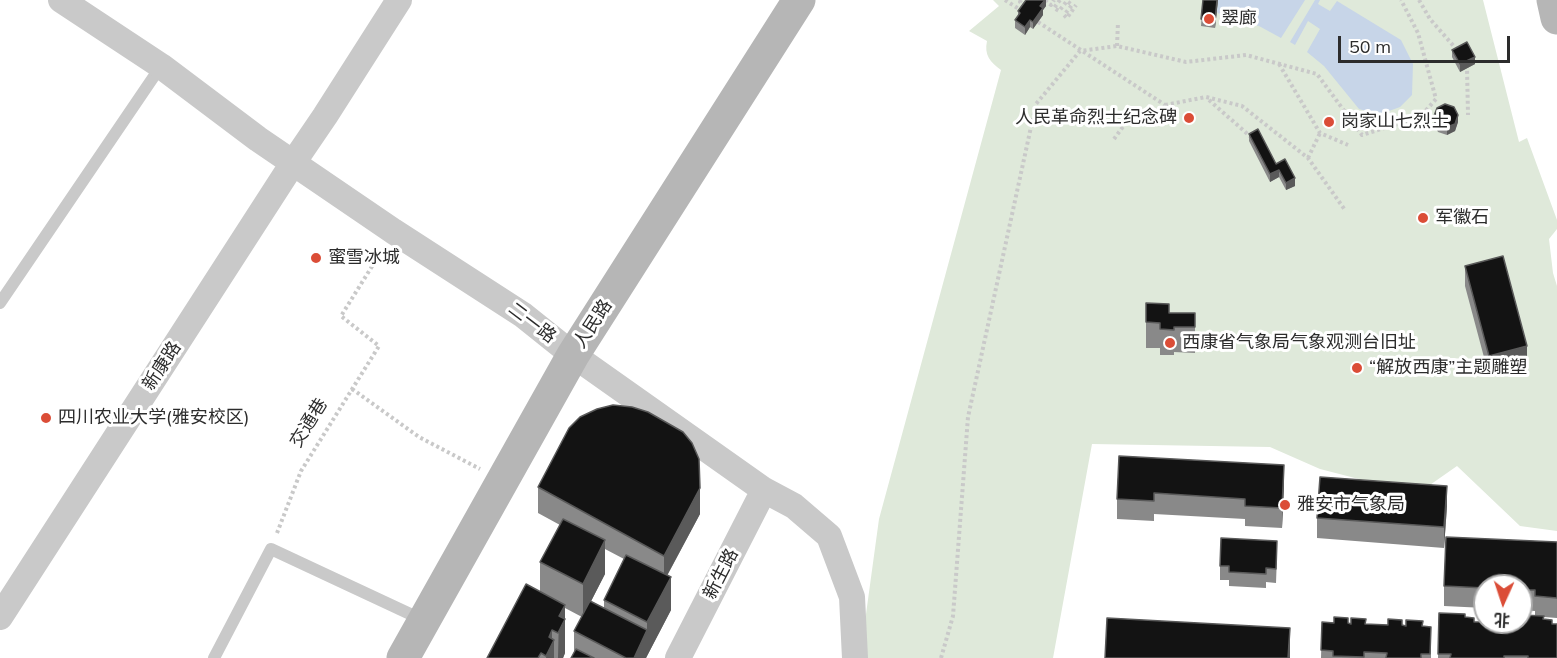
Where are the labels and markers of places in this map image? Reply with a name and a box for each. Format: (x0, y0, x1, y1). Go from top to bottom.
place label: 翠廊 (1221, 8, 1257, 30)
marker: 翠廊 (1202, 12, 1216, 26)
place label: 人民革命烈士纪念碑 (1015, 107, 1177, 129)
marker: 人民革命烈士纪念碑 (1182, 111, 1196, 125)
place label: 岗家山七烈士 (1341, 111, 1449, 133)
marker: 岗家山七烈士 (1322, 115, 1336, 129)
place label: 军徽石 (1435, 207, 1489, 229)
marker: 军徽石 (1416, 211, 1430, 225)
place label: 蜜雪冰城 (328, 247, 400, 269)
marker: 蜜雪冰城 (309, 251, 323, 265)
place label: 西康省气象局气象观测台旧址 (1182, 332, 1416, 354)
marker: 西康省气象局气象观测台旧址 (1163, 336, 1177, 350)
place label: “解放西康”主题雕塑 (1369, 357, 1527, 379)
marker: “解放西康”主题雕塑 (1350, 361, 1364, 375)
place label: 四川农业大学(雅安校区) (58, 407, 249, 429)
marker: 四川农业大学(雅安校区) (39, 411, 53, 425)
place label: 雅安市气象局 (1297, 494, 1405, 516)
marker: 雅安市气象局 (1278, 498, 1292, 512)

